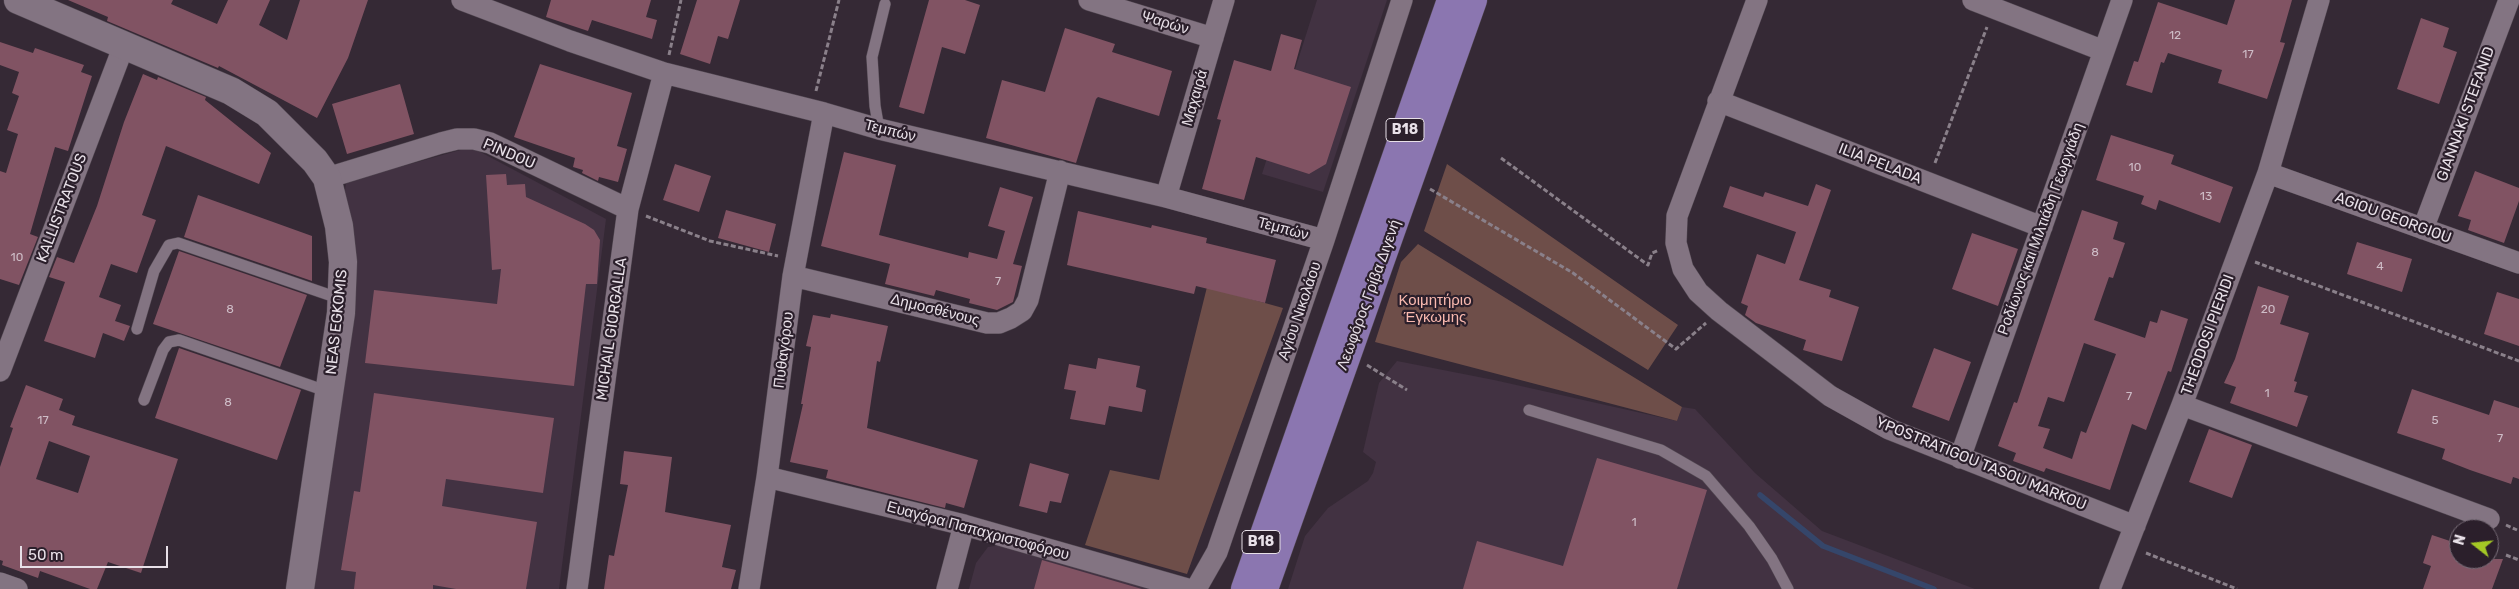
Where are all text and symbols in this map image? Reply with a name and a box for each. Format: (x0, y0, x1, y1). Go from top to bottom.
street label: Ψαρών (1139, 7, 1191, 39)
house number: 12 (2169, 29, 2181, 43)
street label: GIANNAKI STEFANID (2433, 44, 2499, 184)
house number: 17 (2242, 48, 2254, 62)
street label: Μαχαιρά (1178, 68, 1212, 128)
street label: Τεμπών (863, 116, 917, 146)
road number: B18 (1386, 118, 1424, 142)
street label: Ροδίωνος και Μιλτιάδη Γεωργιάδη (1994, 120, 2088, 338)
street label: PINDOU (480, 135, 538, 173)
street label: ILIA PELADA (1836, 140, 1924, 188)
street label: KALLISTRATOUS (33, 151, 91, 265)
house number: 10 (2129, 161, 2141, 175)
street label: AGIOU GEORGIOU (2332, 189, 2454, 247)
house number: 13 (2200, 190, 2212, 204)
street label: Τεμπών (1255, 214, 1311, 244)
street label: Λεωφόρος Γρίβα Διγενή (1333, 217, 1405, 373)
house number: 8 (2091, 246, 2099, 260)
house number: 10 (11, 251, 23, 265)
street label: MICHAIL GIORGALLA (593, 256, 631, 402)
street label: Αγίου Νικολάου (1275, 259, 1325, 363)
house number: 4 (2376, 260, 2384, 274)
street label: NEAS EGKOMIS (323, 269, 351, 375)
street label: THEODOSI PIERIDI (2178, 272, 2238, 398)
house number: 7 (995, 275, 1001, 289)
street label: Δημοσθένους (889, 290, 981, 330)
park label: Κοιμητήριο Έγκωμης (1399, 292, 1471, 327)
house number: 8 (226, 303, 234, 317)
house number: 20 (2261, 303, 2275, 317)
street label: Πυθαγόρου (770, 311, 798, 389)
house number: 1 (2264, 387, 2270, 401)
house number: 7 (2126, 390, 2132, 404)
house number: 8 (224, 396, 232, 410)
street label: YPOSTRATIGOU TASOU MARKOU (1873, 413, 2089, 515)
house number: 17 (37, 414, 49, 428)
house number: 5 (2431, 414, 2439, 428)
house number: 7 (2497, 432, 2503, 446)
street label: Ευαγόρα Παπαχριστοφόρου (885, 498, 1071, 564)
house number: 1 (1631, 516, 1637, 530)
north arrow (2449, 519, 2499, 569)
road number: B18 (1242, 530, 1280, 554)
text: N (2450, 533, 2470, 547)
scale bar (22, 536, 170, 568)
text: 50 m (28, 546, 63, 564)

